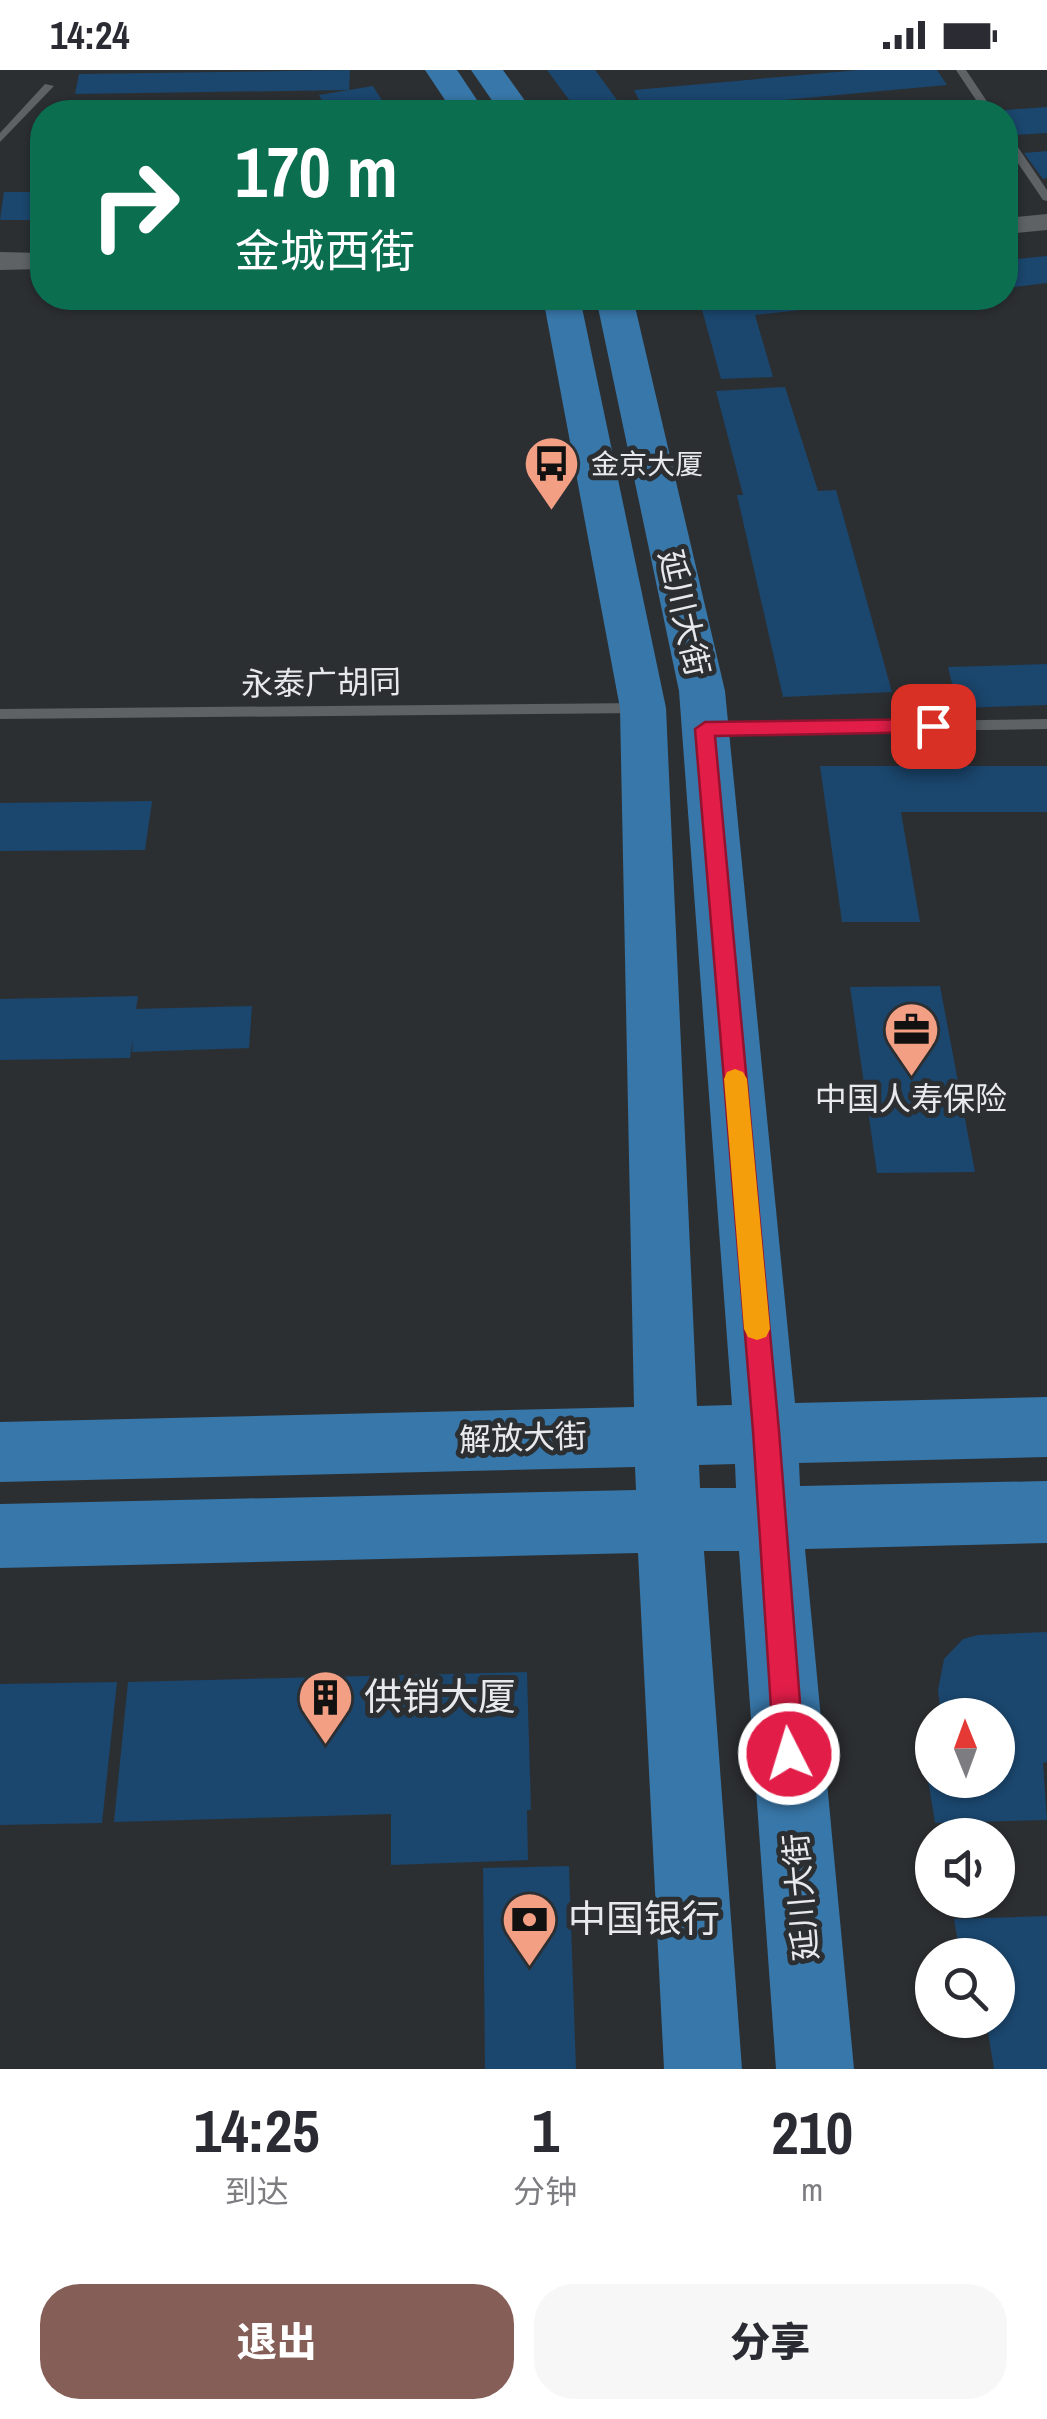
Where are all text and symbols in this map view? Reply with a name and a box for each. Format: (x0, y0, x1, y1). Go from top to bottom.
text: 14:24 (50, 10, 130, 61)
text: 170 m (235, 125, 398, 219)
icon: right (70, 140, 200, 270)
text: 金城西街 (235, 220, 415, 281)
bus stop icon: 金京大厦 (522, 434, 582, 513)
place label: 金京大厦 (591, 445, 703, 483)
street label: 延川大街 (649, 546, 720, 680)
street label: 永泰广胡同 (241, 660, 401, 705)
pin (891, 684, 976, 769)
icon: arrive (906, 699, 961, 754)
office icon: 中国人寿保险 (881, 1000, 941, 1079)
place label: 中国人寿保险 (815, 1077, 1007, 1120)
street label: 解放大街 (458, 1414, 588, 1461)
building icon: 供销大厦 (295, 1667, 355, 1746)
place label: 供销大厦 (364, 1671, 516, 1722)
north arrow (915, 1698, 1015, 1798)
map controls (915, 1698, 1015, 2038)
position arrow (737, 1702, 841, 1806)
button: sound (915, 1818, 1015, 1918)
street label: 延川大街 (774, 1831, 827, 1963)
bank icon: 中国银行 (499, 1889, 559, 1968)
place label: 中国银行 (568, 1893, 720, 1944)
button: search (915, 1938, 1015, 2038)
text: 14:25 (194, 2090, 320, 2171)
text: 1 (532, 2090, 559, 2171)
text: 210 (771, 2092, 853, 2173)
text: m (801, 2168, 823, 2211)
text: 到达 (225, 2170, 289, 2213)
text: 分钟 (513, 2170, 577, 2213)
button: 退出 (40, 2284, 514, 2399)
button: 分享 (534, 2284, 1007, 2399)

